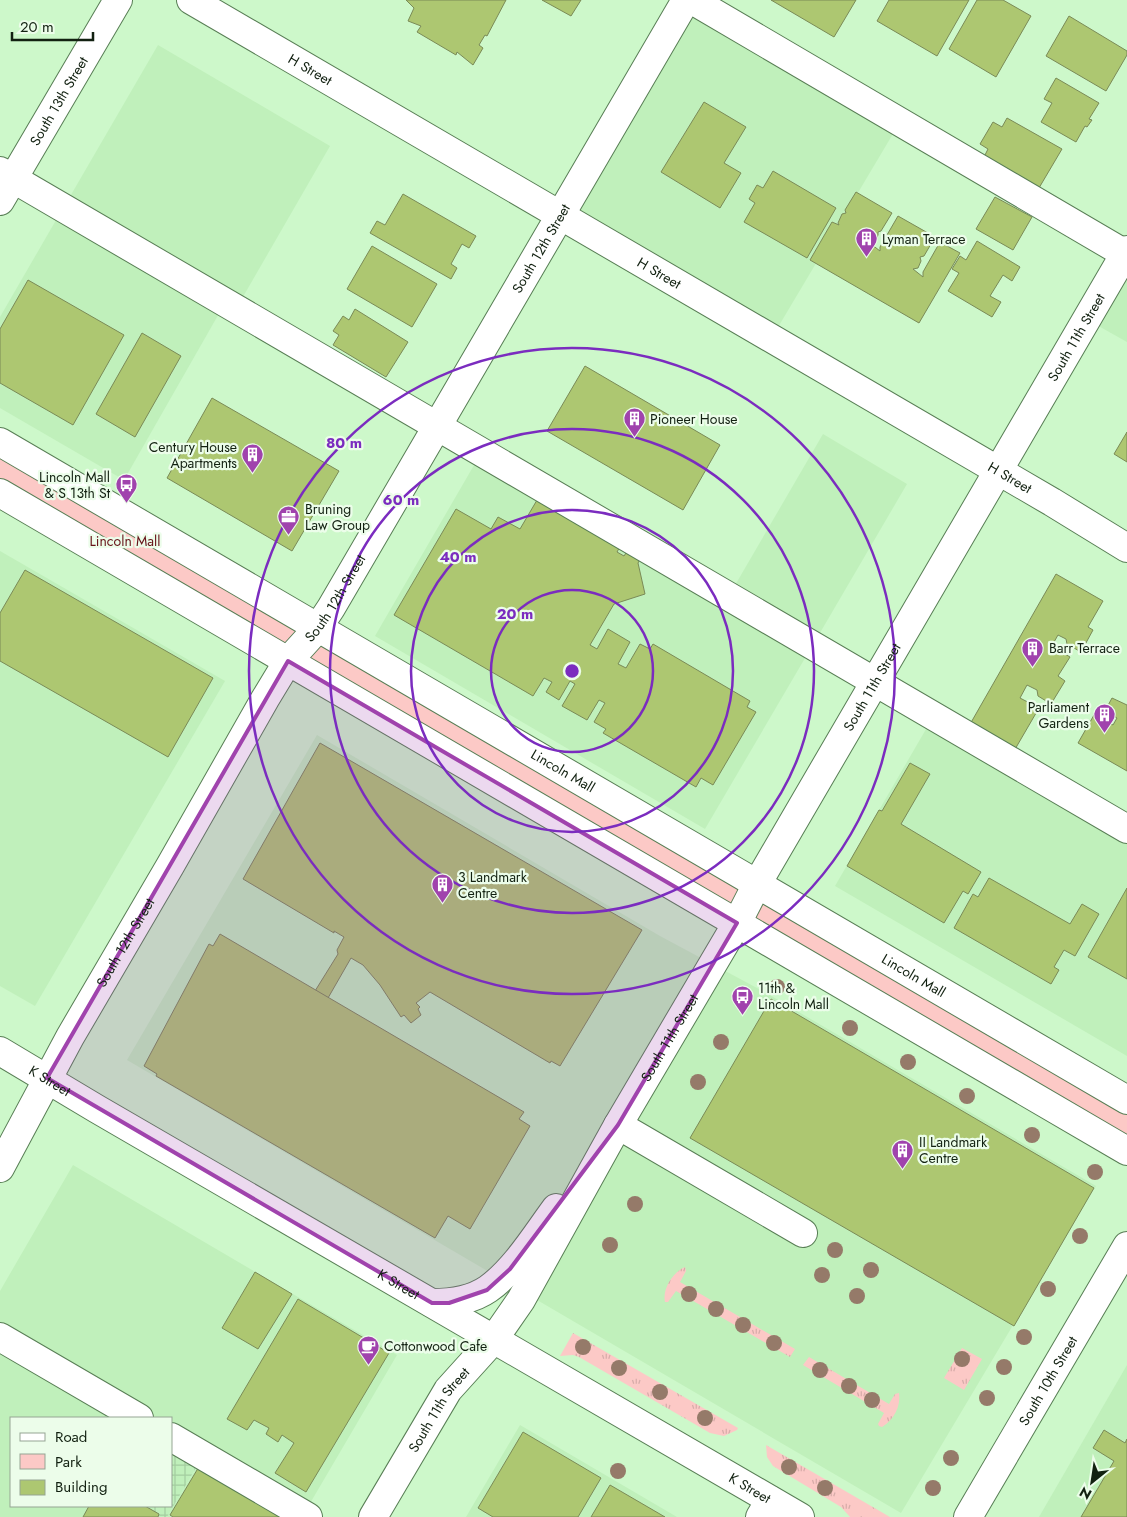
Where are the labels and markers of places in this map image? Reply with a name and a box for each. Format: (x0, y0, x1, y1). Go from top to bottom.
building icon: Lyman Terrace (854, 227, 878, 258)
place label: Lyman Terrace (882, 229, 966, 249)
building icon: Pioneer House (622, 407, 646, 438)
place label: Pioneer House (650, 409, 738, 429)
place label: Century House Apartments (149, 437, 237, 473)
building icon: Century House Apartments (241, 443, 265, 474)
place label: Lincoln Mall & S 13th St (39, 467, 111, 503)
bus stop icon: Lincoln Mall & S 13th St (114, 473, 138, 504)
place label: Bruning Law Group (305, 499, 370, 535)
office icon: Bruning Law Group (277, 505, 301, 536)
building icon: Barr Terrace (1021, 636, 1045, 667)
place label: Barr Terrace (1049, 638, 1120, 658)
centre of rings (563, 662, 581, 680)
place label: Parliament Gardens (1028, 697, 1090, 733)
building icon: Parliament Gardens (1093, 703, 1117, 734)
place label: 3 Landmark Centre (458, 867, 528, 903)
building icon: 3 Landmark Centre (430, 873, 454, 904)
place label: 11th & Lincoln Mall (758, 978, 829, 1014)
bus stop icon: 11th & Lincoln Mall (730, 984, 754, 1015)
place label: II Landmark Centre (919, 1132, 988, 1168)
building icon: II Landmark Centre (891, 1138, 915, 1169)
cafe icon: Cottonwood Cafe (356, 1334, 380, 1365)
place label: Cottonwood Cafe (384, 1336, 487, 1356)

